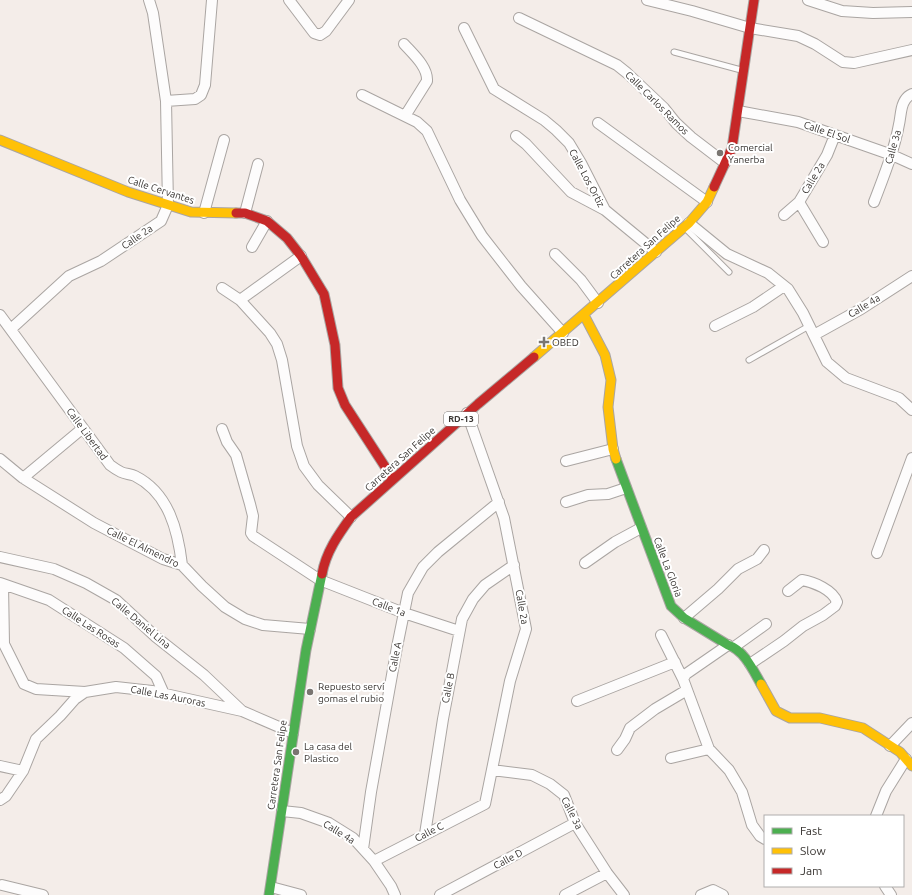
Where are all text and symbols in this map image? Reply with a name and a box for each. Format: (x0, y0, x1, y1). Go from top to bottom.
street label: Calle Carlos Ramos (623, 69, 691, 137)
street label: Calle El Sol (802, 119, 852, 145)
street label: Calle 3a (883, 129, 903, 165)
place label: Comercial Yanerba (728, 142, 773, 165)
street label: Calle Los Ortiz (567, 147, 607, 209)
marker: Comercial Yanerba (715, 148, 725, 158)
street label: Calle 2a (799, 160, 827, 196)
street label: Calle Cervantes (126, 174, 196, 206)
street label: Carretera San Felipe (608, 213, 682, 281)
street label: Calle 2a (119, 223, 155, 251)
street label: Calle 4a (846, 292, 882, 320)
marker: OBED (539, 337, 549, 347)
place label: OBED (552, 337, 579, 348)
street label: Calle Libertad (64, 406, 110, 462)
road number: RD-13 (444, 412, 478, 426)
street label: Carretera San Felipe (363, 425, 437, 493)
street label: Calle El Almendro (105, 525, 181, 569)
street label: Calle La Gloria (652, 535, 684, 599)
street label: Calle 2a (514, 589, 530, 625)
street label: Calle Daniel Lina (109, 595, 173, 651)
street label: Calle 1a (371, 596, 407, 618)
street label: Calle Las Rosas (60, 604, 122, 650)
street label: Calle A (387, 640, 403, 673)
street label: Calle B (440, 672, 456, 704)
place label: Repuesto serví gomas el rubio (318, 681, 385, 704)
street label: Calle Las Auroras (129, 683, 207, 709)
marker: Repuesto serví gomas el rubio (305, 687, 315, 697)
street label: Carretera San Felipe (265, 719, 289, 811)
place label: La casa del Plastico (304, 741, 352, 764)
marker: La casa del Plastico (291, 747, 301, 757)
street label: Calle 3a (559, 795, 585, 831)
legend (764, 815, 904, 887)
street label: Calle 4a (321, 818, 357, 846)
street label: Calle C (413, 820, 445, 844)
text: Fast (800, 824, 822, 837)
text: Slow (800, 844, 826, 857)
street label: Calle D (492, 847, 524, 871)
text: Jam (800, 864, 822, 877)

